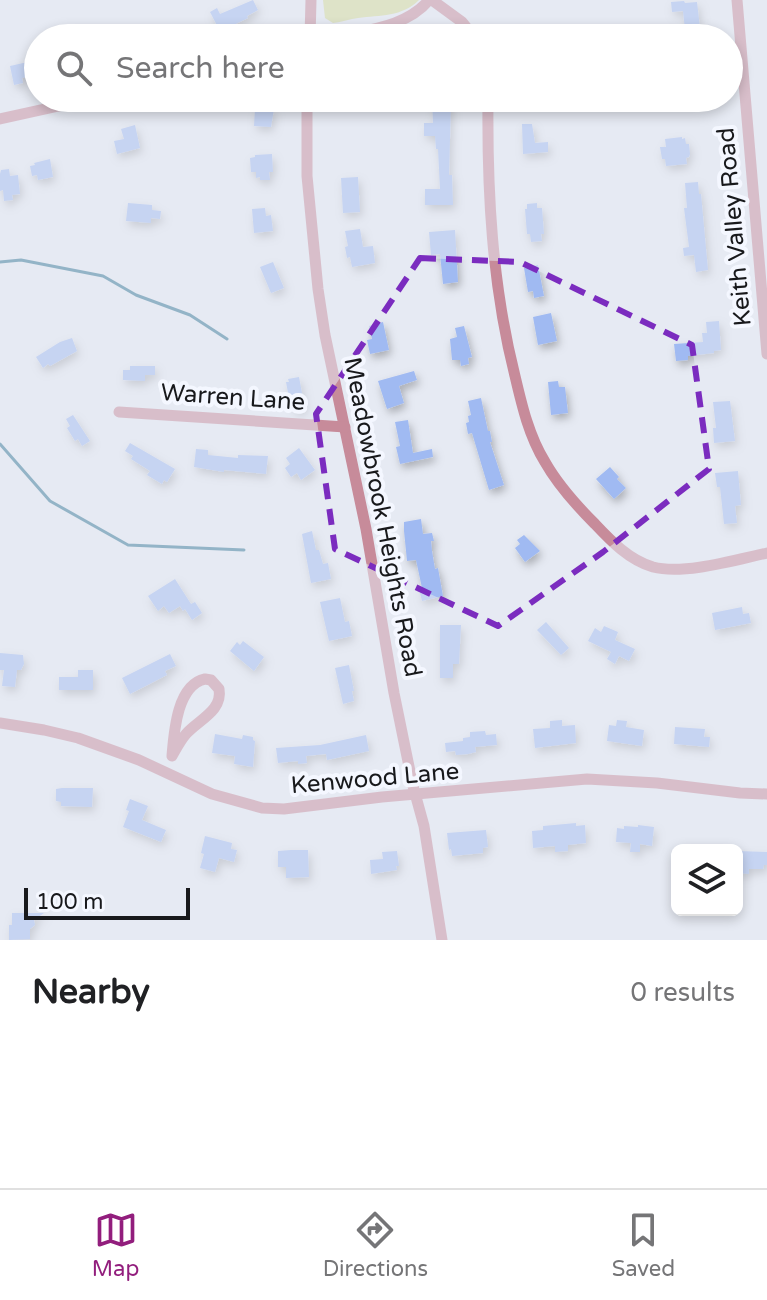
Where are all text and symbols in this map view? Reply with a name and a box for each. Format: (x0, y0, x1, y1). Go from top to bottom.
search box (24, 24, 743, 112)
icon: search (52, 46, 96, 90)
text: Search here (116, 50, 285, 87)
street label: Keith Valley Road (711, 126, 758, 328)
street label: Meadowbrook Heights Road (337, 355, 428, 679)
street label: Warren Lane (160, 378, 306, 417)
street label: Kenwood Lane (290, 757, 460, 800)
map controls (671, 844, 743, 916)
button: layers (671, 844, 743, 916)
scale bar (24, 884, 190, 920)
text: 100 m (36, 889, 103, 915)
text: Nearby (32, 972, 150, 1013)
text: 0 results (630, 977, 735, 1008)
tab: Map (92, 1208, 139, 1282)
tab: Directions (323, 1208, 428, 1282)
tab: Saved (612, 1208, 675, 1282)

